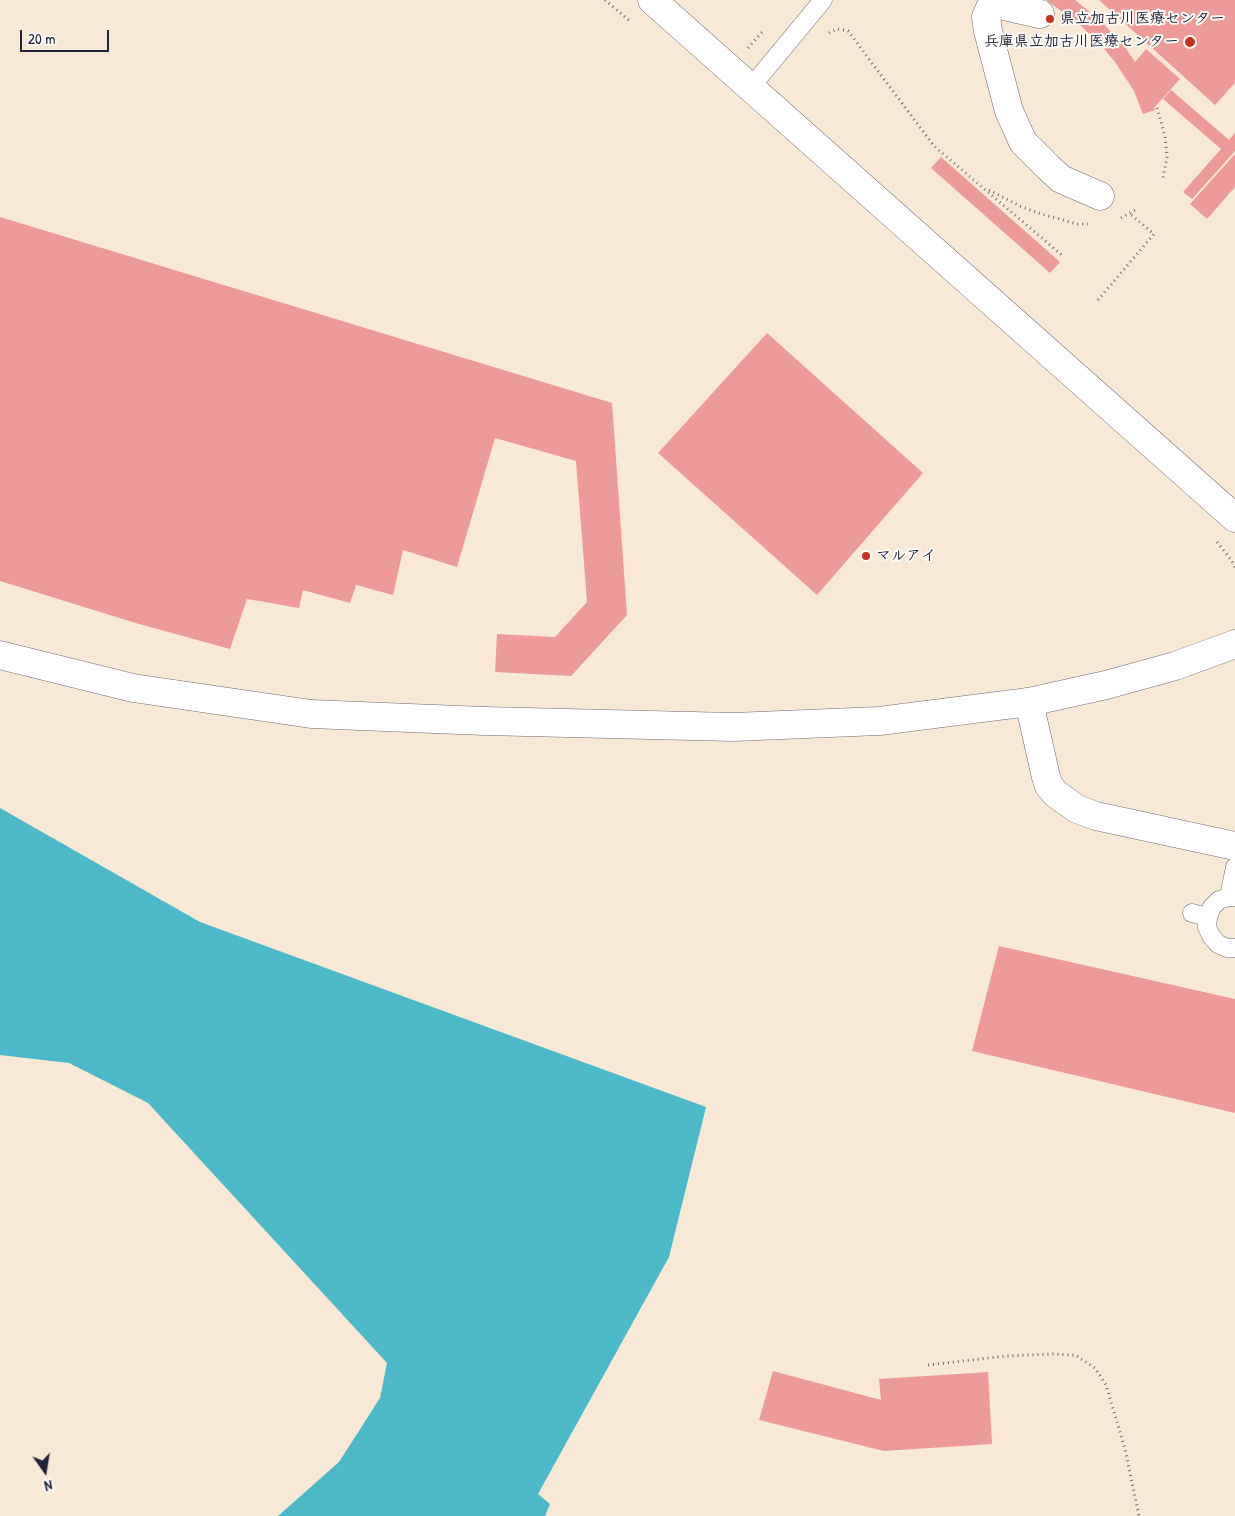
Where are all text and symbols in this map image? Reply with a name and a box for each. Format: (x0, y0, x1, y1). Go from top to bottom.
place label: 県立加古川医療センター (1060, 10, 1225, 28)
marker: 県立加古川医療センター (1044, 13, 1056, 25)
scale bar (22, 20, 111, 52)
text: 20 m (28, 28, 55, 49)
place label: 兵庫県立加古川医療センター (984, 33, 1179, 51)
marker: 兵庫県立加古川医療センター (1183, 35, 1197, 49)
place label: マルアイ (876, 547, 936, 565)
marker: マルアイ (860, 550, 872, 562)
north arrow (20, 1446, 70, 1496)
text: N (43, 1476, 54, 1496)

